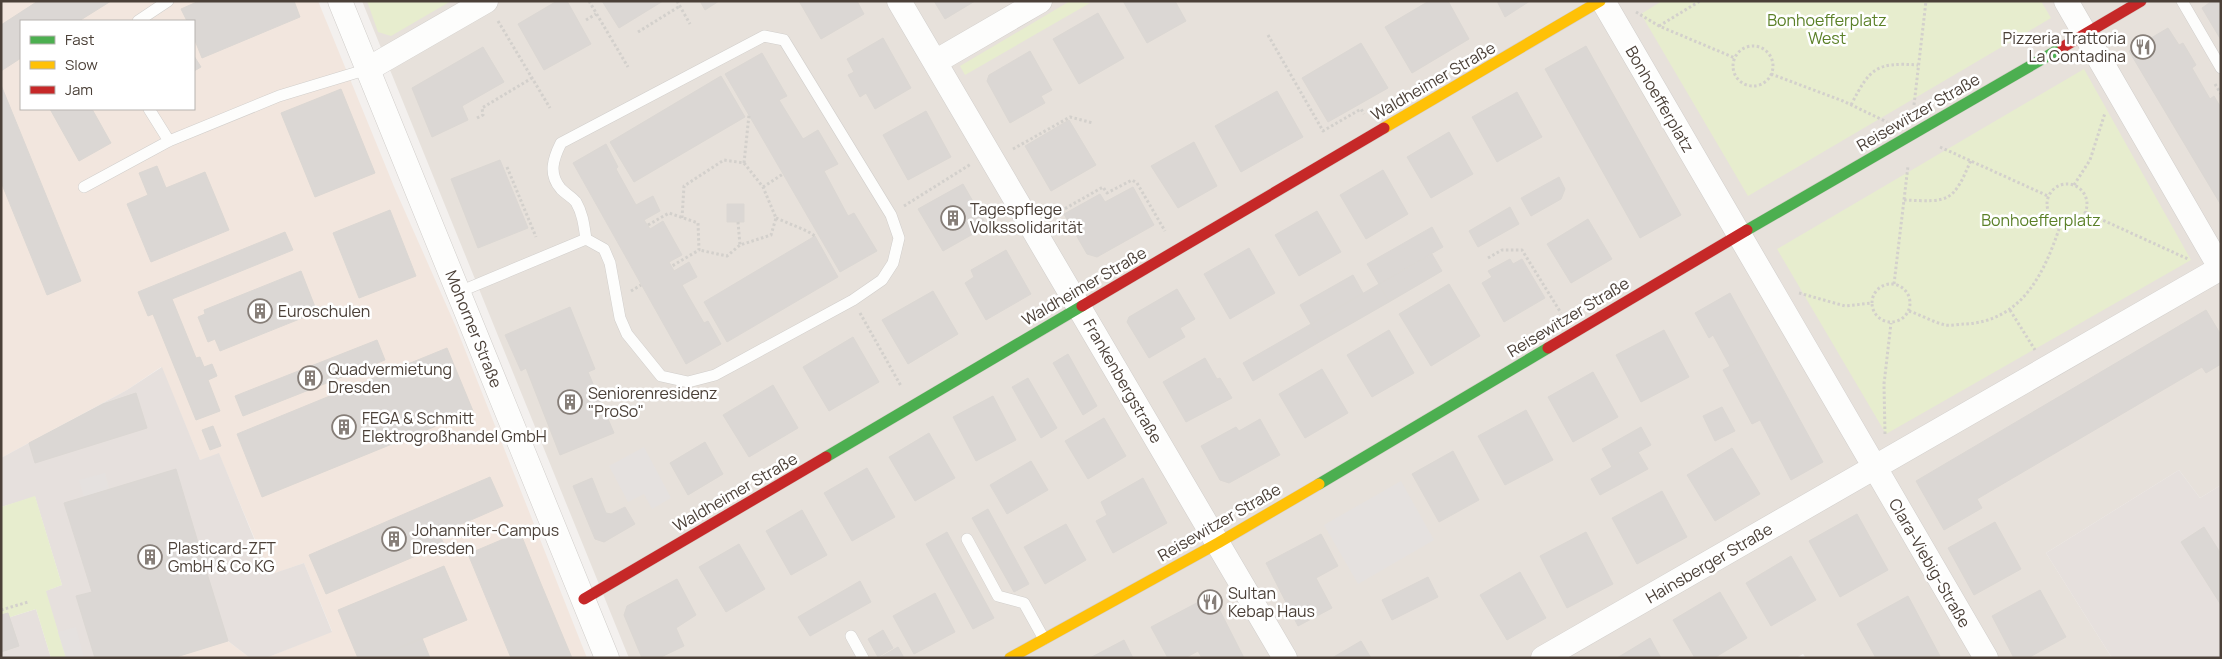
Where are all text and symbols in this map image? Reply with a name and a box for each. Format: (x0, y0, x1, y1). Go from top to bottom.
park label: Bonhoefferplatz West (1767, 9, 1887, 49)
legend (20, 20, 195, 110)
place label: Pizzeria Trattoria La Contadina (2003, 27, 2126, 67)
text: Fast (65, 29, 94, 50)
restaurant icon: Pizzeria Trattoria La Contadina (2130, 34, 2156, 60)
street label: Waldheimer Straße (1367, 36, 1499, 126)
street label: Bonhoefferplatz (1621, 42, 1699, 156)
text: Slow (65, 54, 98, 75)
street label: Reisewitzer Straße (1852, 68, 1984, 156)
text: Jam (65, 79, 93, 100)
place label: Tagespflege Volkssolidarität (970, 198, 1083, 238)
building icon: Tagespflege Volkssolidarität (940, 205, 966, 231)
park label: Bonhoefferplatz (1981, 209, 2101, 231)
street label: Waldheimer Straße (1018, 241, 1150, 331)
street label: Mohorner Straße (440, 267, 508, 391)
street label: Reisewitzer Straße (1503, 272, 1633, 362)
building icon: Euroschulen (247, 298, 273, 324)
place label: Euroschulen (278, 300, 370, 322)
street label: Frankenbergstraße (1078, 315, 1168, 447)
place label: Quadvermietung Dresden (328, 358, 452, 398)
building icon: Quadvermietung Dresden (297, 365, 323, 391)
place label: Seniorenresidenz "ProSo" (588, 382, 718, 422)
building icon: Seniorenresidenz "ProSo" (557, 389, 583, 415)
place label: FEGA & Schmitt Elektrogroßhandel GmbH (362, 407, 547, 447)
building icon: FEGA & Schmitt Elektrogroßhandel GmbH (331, 414, 357, 440)
street label: Waldheimer Straße (669, 447, 801, 537)
street label: Reisewitzer Straße (1153, 478, 1285, 566)
street label: Clara-Viebig-Straße (1884, 494, 1976, 632)
street label: Hainsberger Straße (1642, 518, 1776, 608)
place label: Johanniter-Campus Dresden (412, 519, 559, 559)
building icon: Johanniter-Campus Dresden (381, 526, 407, 552)
place label: Plasticard-ZFT GmbH & Co KG (168, 537, 276, 577)
building icon: Plasticard-ZFT GmbH & Co KG (137, 544, 163, 570)
place label: Sultan Kebap Haus (1228, 582, 1315, 622)
restaurant icon: Sultan Kebap Haus (1197, 589, 1223, 615)

